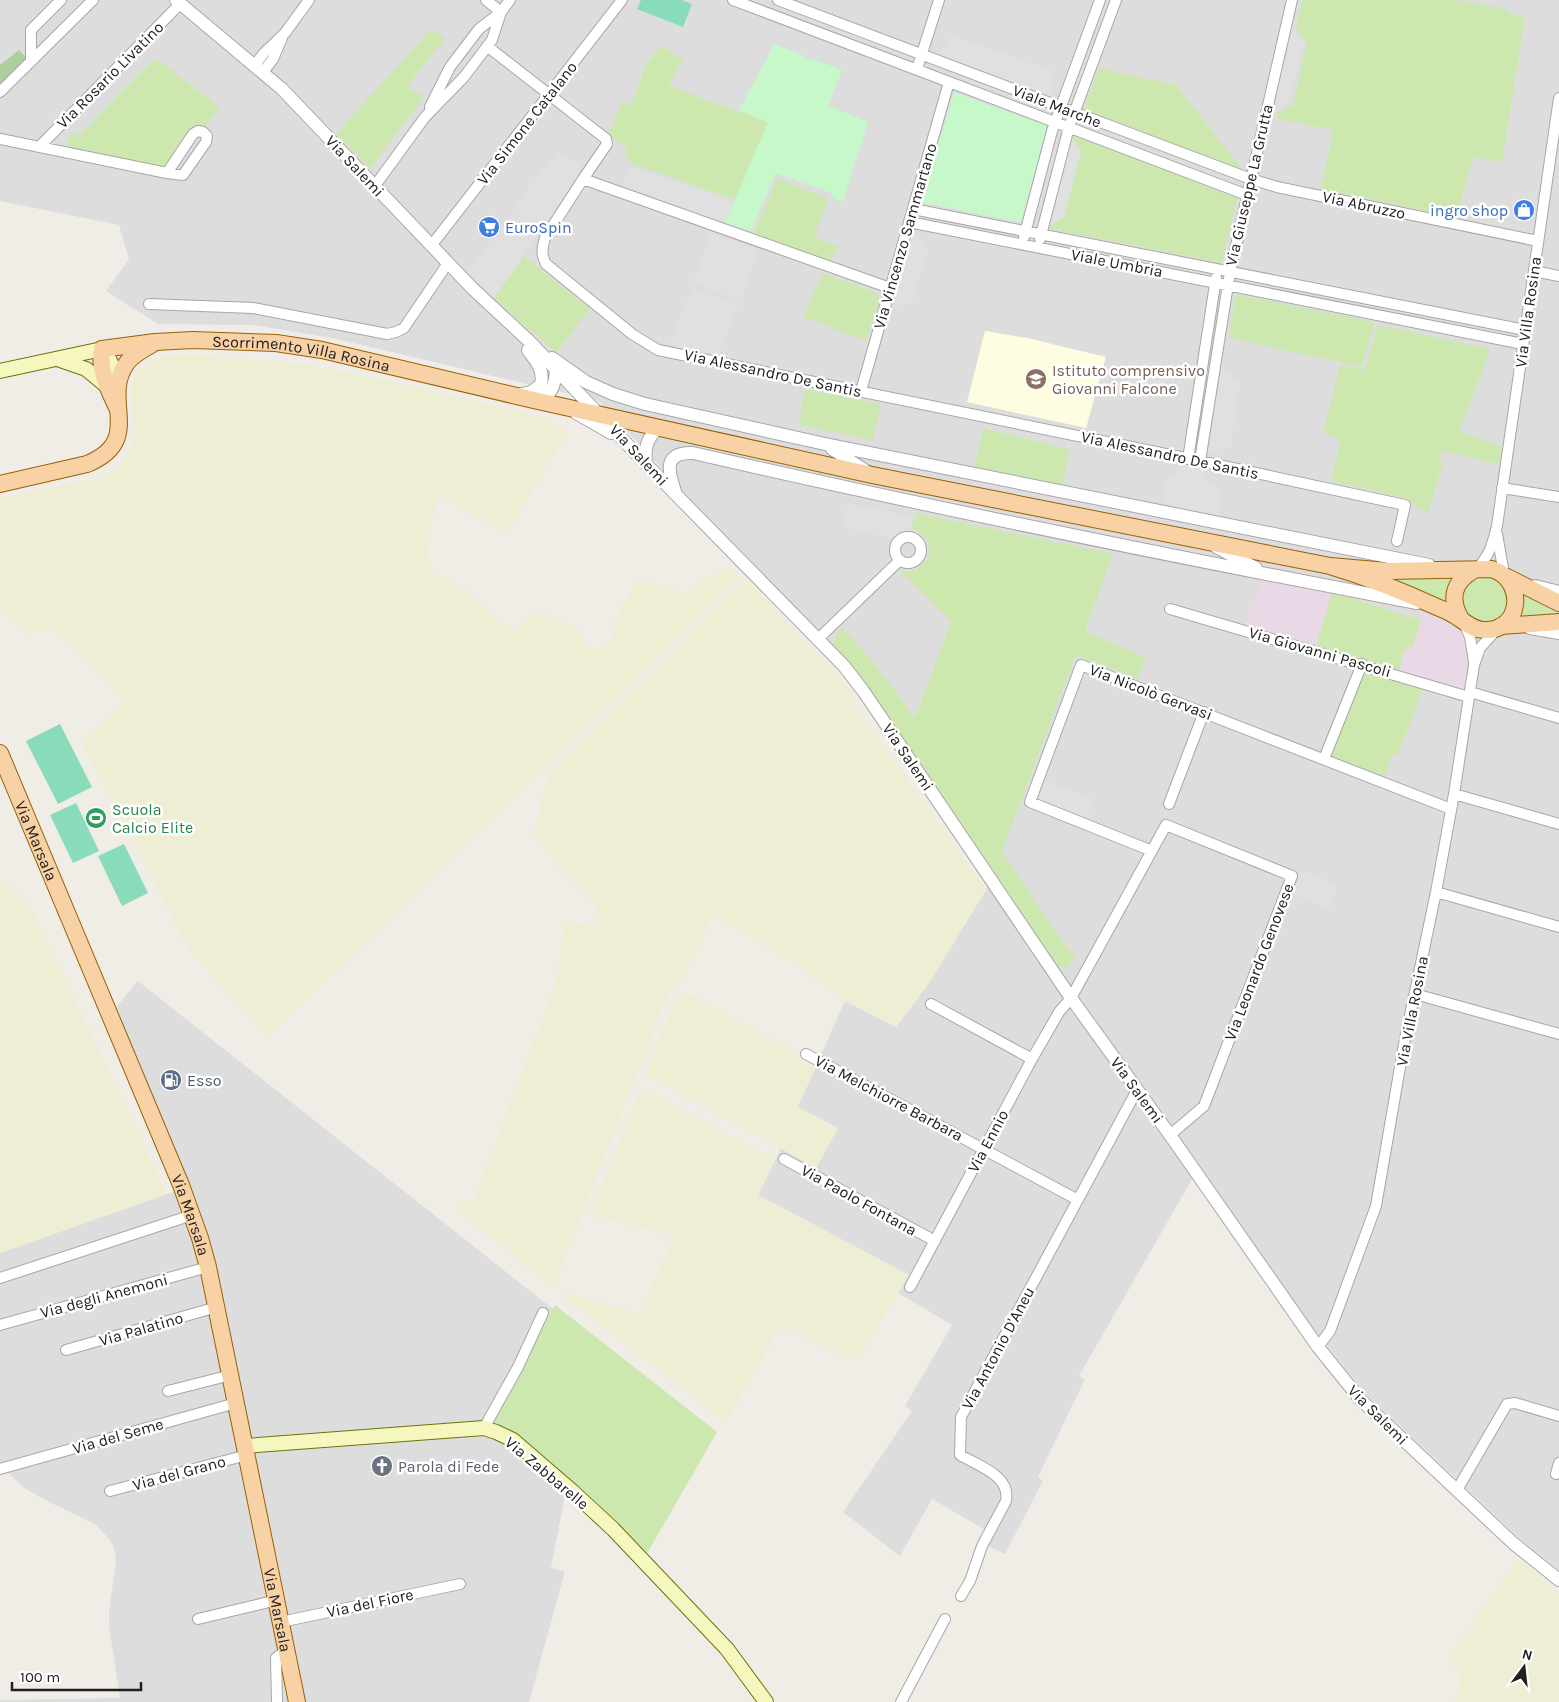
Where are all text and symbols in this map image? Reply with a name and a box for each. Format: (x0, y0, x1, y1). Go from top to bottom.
street label: Via Rosario Livatino (53, 18, 167, 132)
street label: Via Simone Catalano (473, 58, 581, 188)
street label: Viale Marche (1010, 80, 1104, 132)
street label: Via Giuseppe La Grutta (1221, 102, 1277, 268)
street label: Via Salemi (322, 131, 388, 201)
street label: Via Vincenzo Sammartano (869, 141, 941, 331)
street label: Via Abruzzo (1321, 187, 1407, 223)
shop icon: ingro shop (1512, 198, 1536, 222)
place label: ingro shop (1430, 201, 1508, 220)
supermarket icon: EuroSpin (477, 215, 501, 239)
place label: EuroSpin (505, 218, 572, 237)
street label: Viale Umbria (1069, 245, 1165, 281)
street label: Via Villa Rosina (1511, 255, 1545, 369)
street label: Scorrimento Villa Rosina (212, 331, 392, 375)
street label: Via Alessandro De Santis (682, 345, 864, 401)
place label: Istituto comprensivo Giovanni Falcone (1052, 361, 1205, 398)
school or university icon: Istituto comprensivo Giovanni Falcone (1024, 367, 1048, 391)
street label: Via Salemi (606, 420, 672, 490)
street label: Via Alessandro De Santis (1079, 427, 1261, 483)
street label: Via Giovanni Pascoli (1247, 623, 1393, 681)
street label: Via Nicolò Gervasi (1087, 660, 1215, 724)
street label: Via Salemi (879, 720, 937, 794)
street label: Via Marsala (12, 798, 62, 884)
place label: Scuola Calcio Elite (112, 800, 193, 837)
sports icon: Scuola Calcio Elite (84, 806, 108, 830)
street label: Via Leonardo Genovese (1220, 881, 1298, 1043)
street label: Via Villa Rosina (1392, 954, 1432, 1068)
street label: Via Melchiorre Barbara (812, 1051, 966, 1145)
street label: Via Salemi (1107, 1053, 1167, 1127)
fuel station icon: Esso (159, 1068, 183, 1092)
place label: Esso (187, 1071, 222, 1090)
street label: Via Ennio (964, 1106, 1012, 1176)
street label: Via Paolo Fontana (798, 1160, 920, 1240)
street label: Via Marsala (168, 1171, 214, 1258)
street label: Via degli Anemoni (38, 1270, 170, 1322)
street label: Via Antonio D'Aneu (958, 1283, 1038, 1413)
street label: Via Palatino (97, 1308, 185, 1350)
street label: Via Salemi (1344, 1381, 1412, 1449)
street label: Via del Seme (70, 1414, 166, 1458)
street label: Via Zabbarelle (501, 1432, 593, 1514)
street label: Via del Grano (130, 1451, 228, 1495)
church icon: Parola di Fede (370, 1454, 394, 1478)
place label: Parola di Fede (398, 1457, 499, 1476)
street label: Via Marsala (260, 1567, 296, 1654)
street label: Via del Fiore (325, 1585, 415, 1621)
north arrow (1499, 1642, 1549, 1692)
text: N (1520, 1645, 1534, 1664)
scale bar (12, 1660, 141, 1692)
text: 100 m (20, 1668, 60, 1686)

